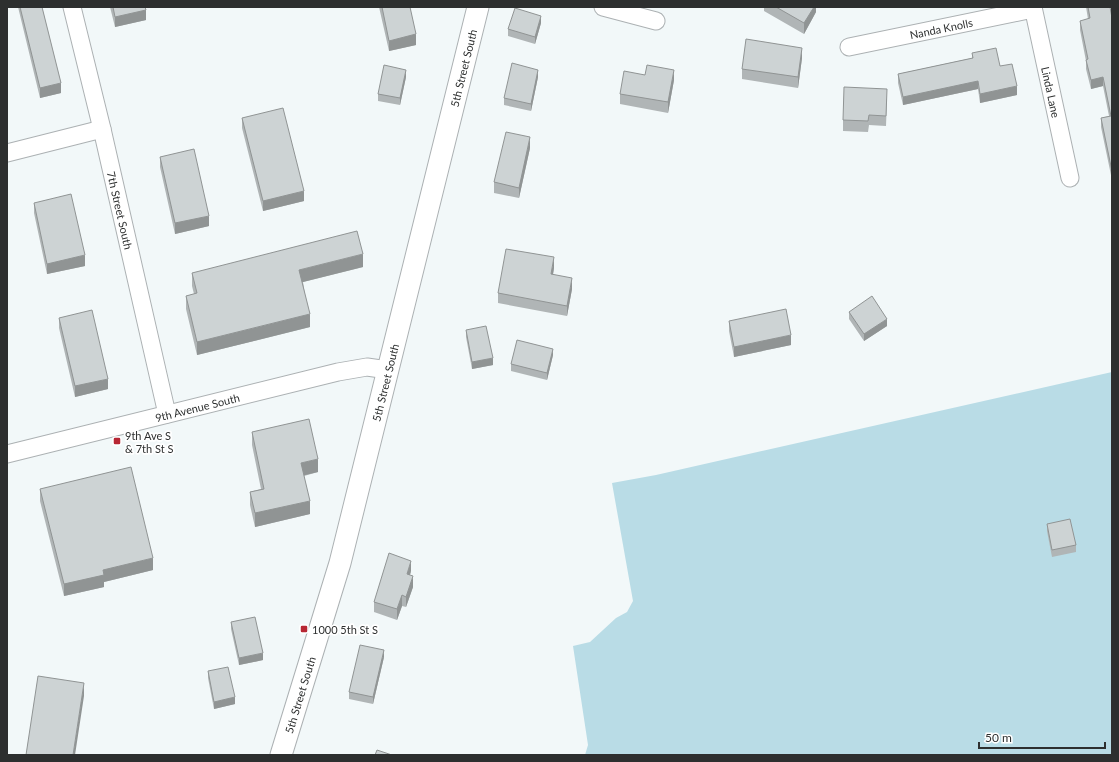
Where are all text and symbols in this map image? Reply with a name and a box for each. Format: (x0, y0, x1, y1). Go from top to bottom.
street label: Nanda Knolls (908, 15, 974, 41)
street label: 5th Street South (447, 28, 479, 108)
street label: Linda Lane (1040, 65, 1063, 119)
street label: 7th Street South (105, 170, 136, 251)
street label: 5th Street South (369, 342, 401, 423)
street label: 9th Avenue South (154, 390, 241, 424)
place label: 9th Ave S & 7th St S (125, 429, 173, 455)
marker: 9th Ave S & 7th St S (112, 436, 122, 446)
place label: 1000 5th St S (312, 623, 378, 636)
marker: 1000 5th St S (299, 624, 309, 634)
street label: 5th Street South (282, 655, 317, 735)
scale bar (979, 724, 1105, 750)
text: 50 m (985, 730, 1012, 745)

